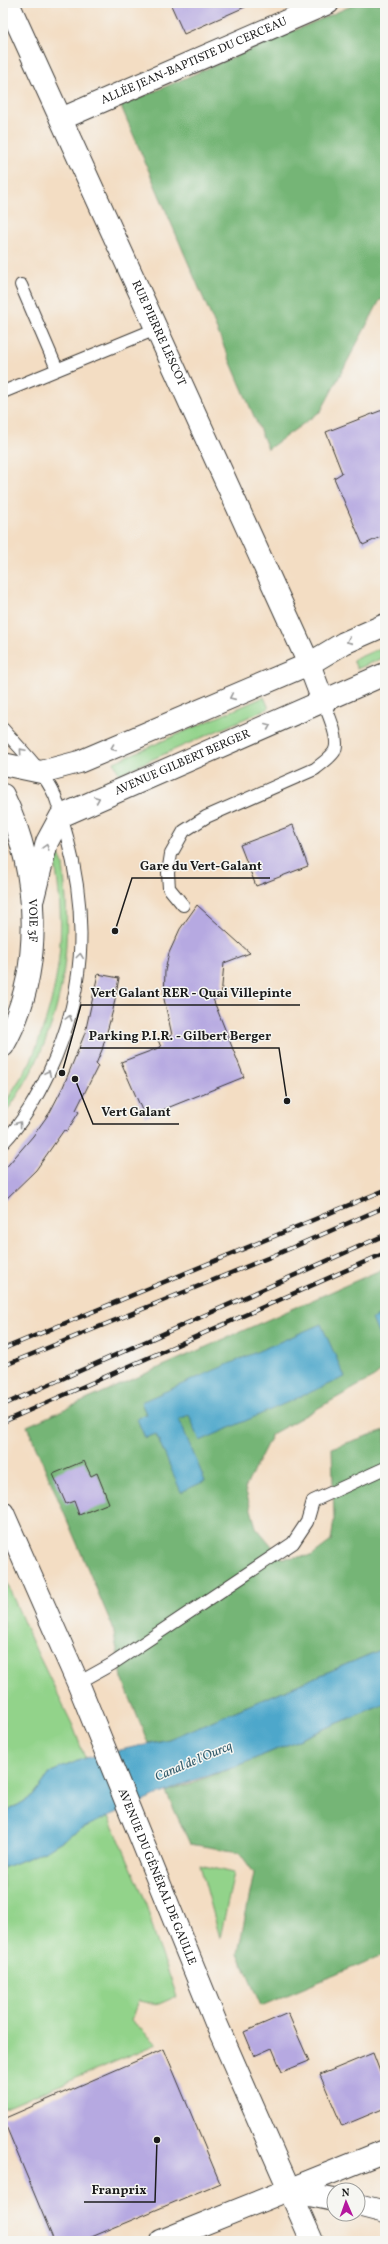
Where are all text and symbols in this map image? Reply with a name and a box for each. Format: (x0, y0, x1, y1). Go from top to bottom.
street label: ALLÉE JEAN-BAPTISTE DU CERCEAU (98, 14, 290, 109)
street label: RUE PIERRE LESCOT (127, 278, 189, 389)
one-way arrow (346, 636, 354, 644)
one-way arrow (229, 692, 237, 700)
one-way arrow (263, 723, 271, 731)
street label: AVENUE GILBERT BERGER (112, 726, 253, 800)
one-way arrow (109, 743, 116, 751)
one-way arrow (20, 748, 27, 755)
one-way arrow (92, 796, 100, 804)
one-way arrow (41, 843, 50, 850)
callout: Gare du Vert-Galant (132, 853, 270, 878)
text: Gare du Vert-Galant (140, 858, 262, 876)
street label: VOIE 3F (23, 898, 41, 943)
one-way arrow (76, 953, 85, 959)
callout: Vert Galant RER - Quai Villepinte (81, 980, 300, 1005)
text: Vert Galant RER - Quai Villepinte (90, 985, 292, 1003)
one-way arrow (65, 1015, 73, 1022)
callout: Parking P.I.R. - Gilbert Berger (80, 1023, 279, 1048)
text: Parking P.I.R. - Gilbert Berger (89, 1028, 271, 1046)
one-way arrow (43, 1070, 51, 1078)
callout: Vert Galant (93, 1099, 179, 1124)
text: Vert Galant (101, 1104, 171, 1122)
one-way arrow (14, 1122, 21, 1129)
water label: Canal de l'Ourcq (152, 1738, 236, 1786)
street label: AVENUE DU GÉNÉRAL DE GAULLE (114, 1786, 200, 1968)
callout: Franprix (84, 2177, 155, 2202)
text: Franprix (91, 2182, 147, 2200)
north arrow (326, 2182, 366, 2222)
text: N (341, 2186, 350, 2201)

